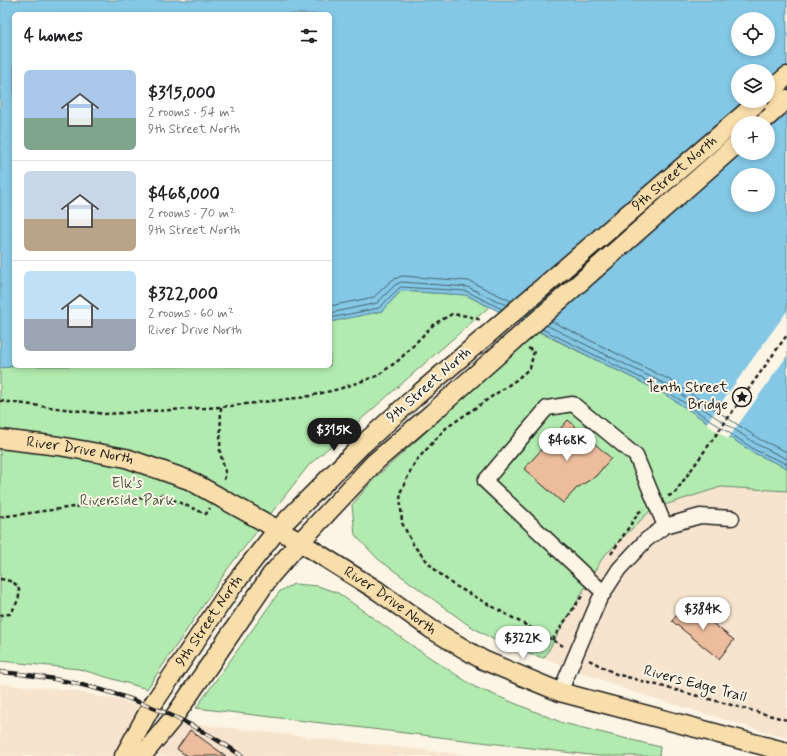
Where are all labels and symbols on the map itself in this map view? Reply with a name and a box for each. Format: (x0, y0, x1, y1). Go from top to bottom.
street label: 9th Street North (628, 131, 722, 216)
street label: 9th Street North (382, 343, 476, 427)
place label: Tenth Street Bridge (647, 378, 728, 415)
place icon: Tenth Street Bridge (731, 386, 753, 408)
pin: $315K (306, 418, 362, 452)
pin: $468K (539, 428, 595, 462)
street label: River Drive North (25, 432, 137, 470)
park label: Elk's Riverside Park (80, 474, 175, 511)
street label: River Drive North (340, 562, 441, 640)
street label: 9th Street North (171, 571, 248, 670)
pin: $384K (675, 597, 731, 631)
pin: $322K (495, 626, 551, 660)
street label: Rivers Edge Trail (641, 661, 749, 708)

